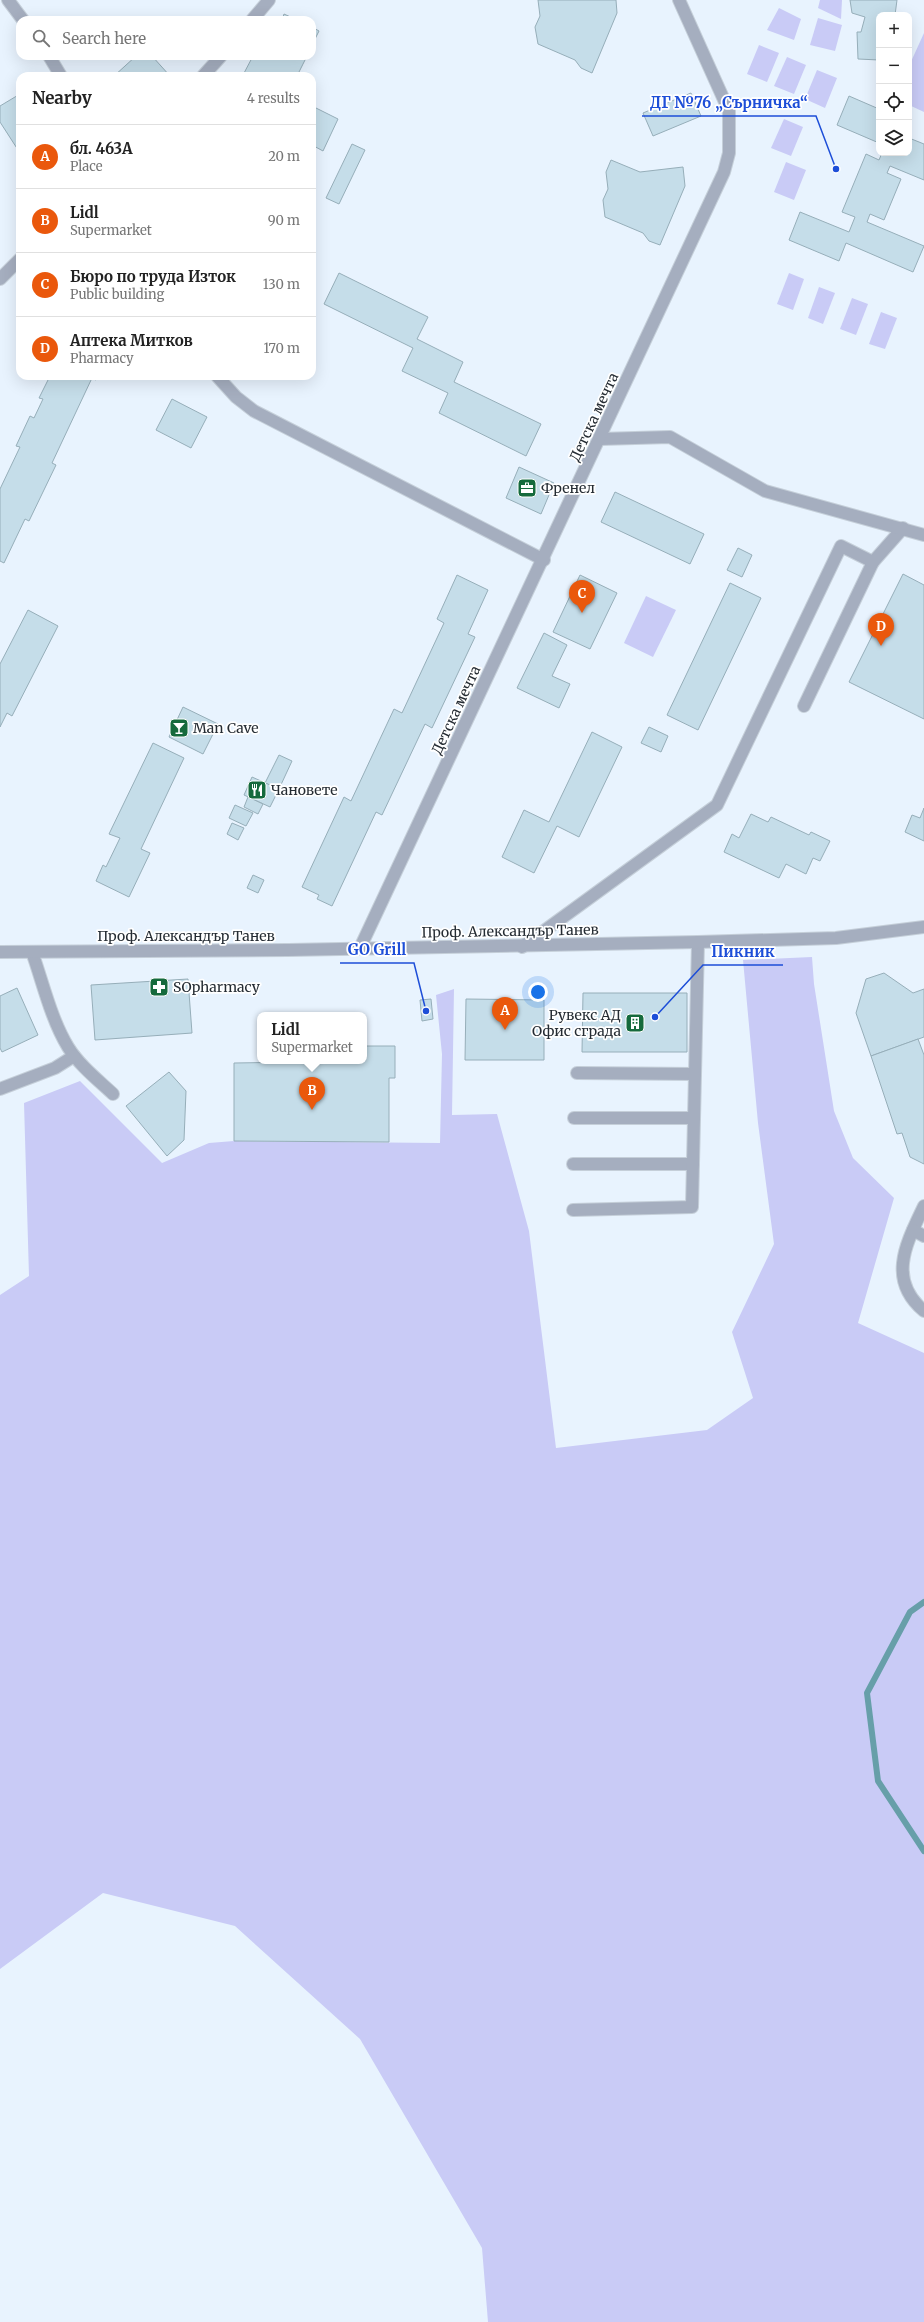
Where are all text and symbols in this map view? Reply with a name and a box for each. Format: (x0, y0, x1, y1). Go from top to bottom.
map controls (876, 12, 912, 156)
button: + (876, 12, 912, 48)
search box (16, 16, 316, 60)
icon: search (30, 27, 52, 49)
text: Search here (62, 29, 146, 48)
button: − (876, 48, 912, 84)
button: locate (876, 84, 912, 120)
text: Nearby (32, 87, 92, 109)
callout: ДГ №76 „Сърничка“ (642, 89, 816, 116)
text: 4 results (247, 90, 300, 107)
text: ДГ №76 „Сърничка“ (650, 93, 808, 112)
button: layers (876, 120, 912, 156)
text: бл. 463А (70, 139, 132, 158)
text: A (40, 148, 50, 165)
text: 20 m (268, 148, 300, 165)
text: Place (70, 158, 103, 175)
text: Lidl (70, 203, 99, 222)
text: B (40, 212, 50, 229)
text: 90 m (268, 212, 300, 229)
text: Supermarket (70, 222, 152, 239)
text: Бюро по труда Изток (70, 267, 236, 286)
text: C (41, 276, 49, 293)
text: 130 m (263, 276, 300, 293)
text: Public building (70, 286, 164, 303)
text: Аптека Митков (70, 331, 193, 350)
text: D (40, 340, 50, 357)
text: 170 m (263, 340, 300, 357)
text: Pharmacy (70, 350, 134, 367)
street label: Детска мечта (566, 369, 623, 464)
office icon: Френел (516, 477, 538, 499)
place label: Френел (541, 479, 595, 497)
pin: C (569, 580, 595, 613)
pin: D (868, 613, 894, 646)
street label: Детска мечта (428, 662, 485, 757)
bar icon: Man Cave (168, 717, 190, 739)
place label: Man Cave (193, 719, 259, 737)
restaurant icon: Чановете (246, 779, 268, 801)
place label: Чановете (271, 781, 338, 799)
street label: Проф. Александър Танев (421, 920, 599, 942)
street label: Проф. Александър Танев (97, 927, 275, 945)
callout: GO Grill (340, 936, 414, 963)
callout: Пикник (703, 938, 783, 965)
text: GO Grill (348, 940, 406, 959)
text: Пикник (711, 942, 775, 961)
pharmacy icon: SOpharmacy (148, 976, 170, 998)
place label: SOpharmacy (173, 978, 261, 996)
your location (528, 982, 548, 1002)
pin: A (492, 997, 518, 1030)
place label: Рувекс АД Офис сграда (532, 1006, 621, 1040)
popup (257, 1012, 367, 1064)
building icon: Рувекс АД Офис сграда (624, 1012, 646, 1034)
text: Lidl (271, 1020, 300, 1039)
text: Supermarket (271, 1039, 353, 1056)
pin: B (299, 1077, 325, 1110)

